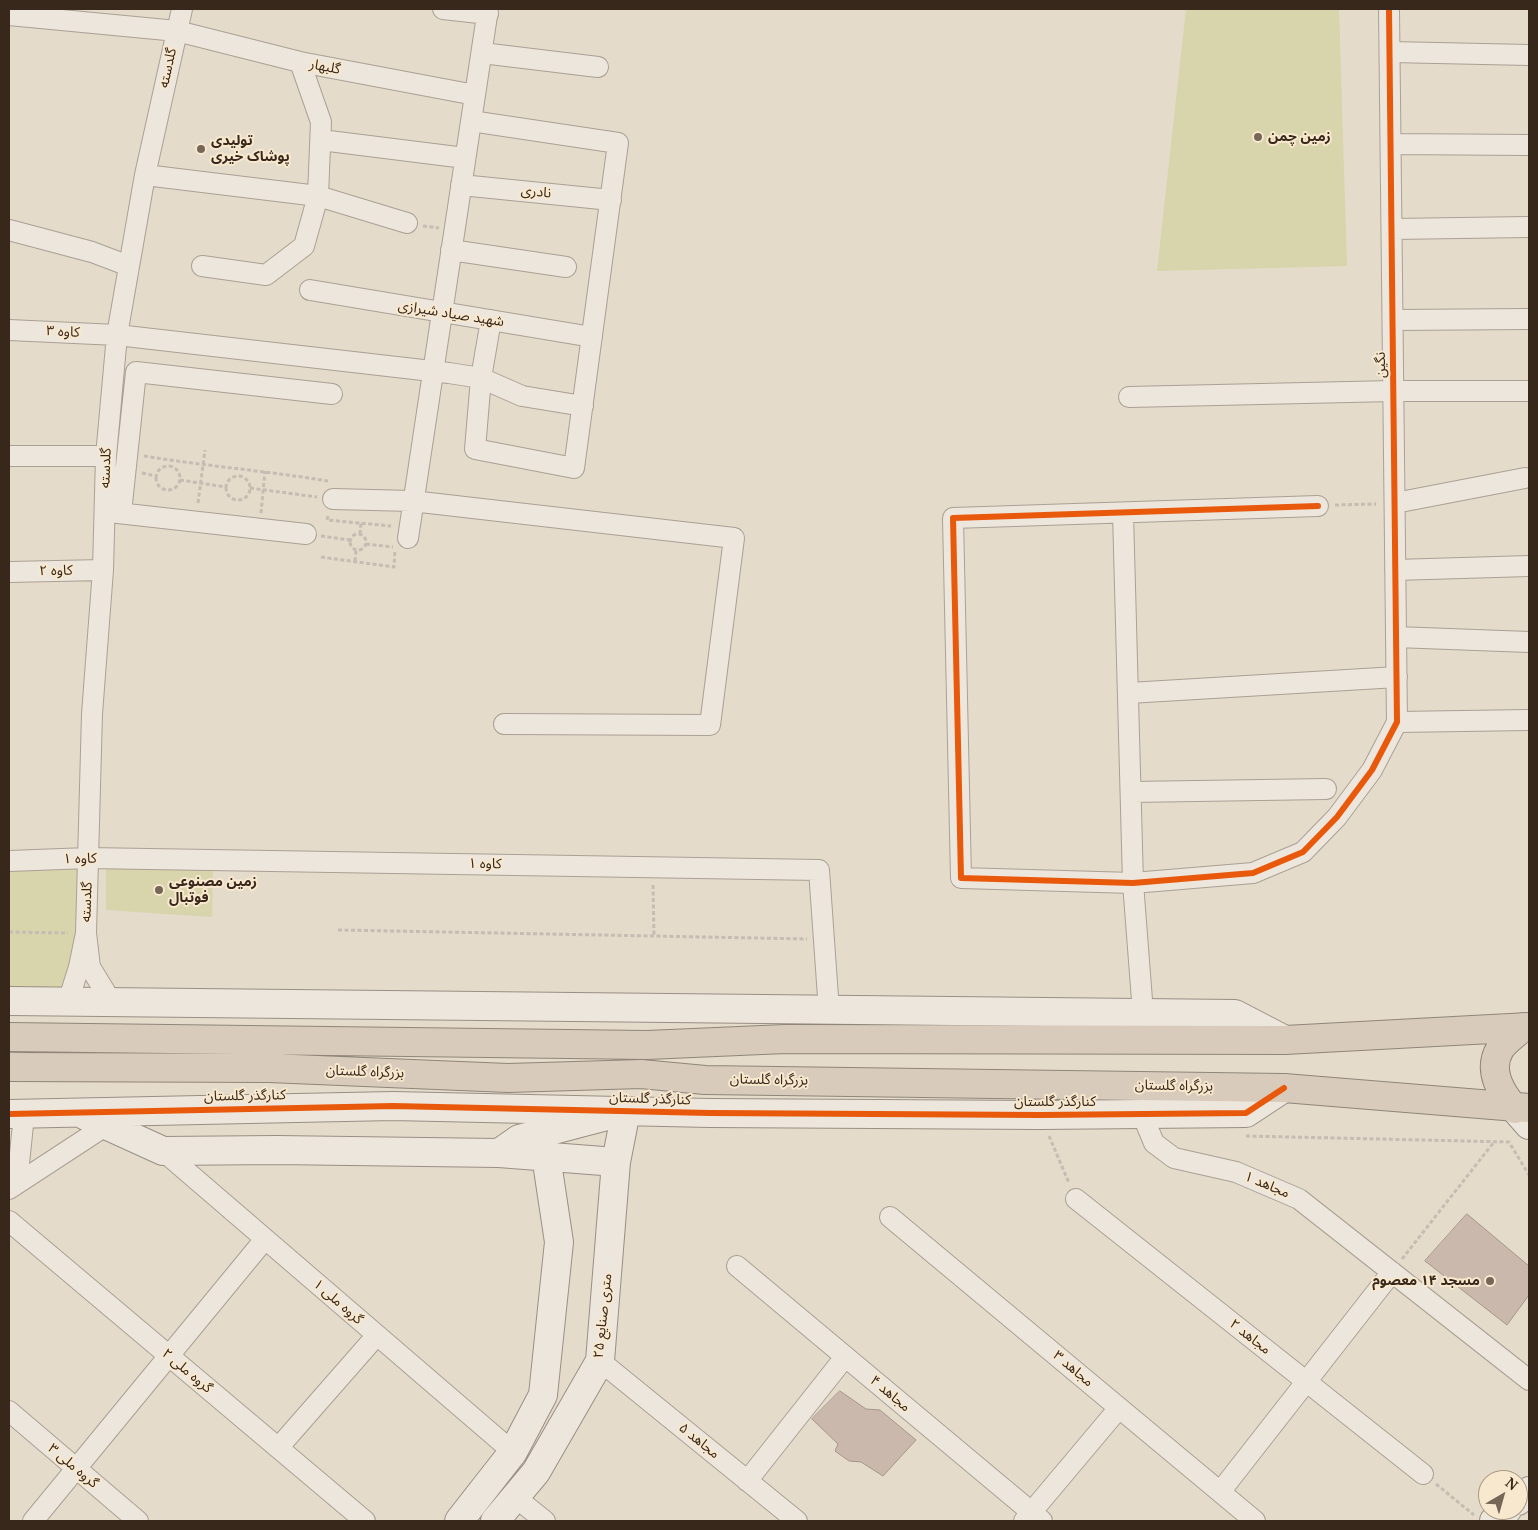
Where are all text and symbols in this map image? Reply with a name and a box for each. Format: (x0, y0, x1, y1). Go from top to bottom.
street label: گلدسته (156, 46, 180, 90)
street label: گلبهار (308, 56, 342, 78)
place label: زمین چمن (1268, 129, 1331, 145)
marker: زمین چمن (1252, 131, 1264, 143)
place label: تولیدی پوشاک خیری (211, 133, 290, 166)
marker: تولیدی پوشاک خیری (195, 143, 207, 155)
street label: نادری (520, 182, 552, 202)
street label: شهید صیاد شیرازی (397, 297, 505, 331)
street label: کاوه ۳ (46, 323, 80, 341)
street label: نگین (1372, 352, 1390, 378)
street label: گلدسته (97, 448, 115, 488)
street label: کاوه ۲ (39, 562, 73, 580)
street label: کاوه ۱ (63, 850, 97, 868)
street label: کاوه ۱ (468, 855, 502, 873)
place label: زمین مصنوعی فوتبال (169, 874, 257, 906)
street label: گلدسته (78, 882, 96, 922)
marker: زمین مصنوعی فوتبال (153, 884, 165, 896)
street label: بزرگراه گلستان (326, 1062, 404, 1082)
street label: بزرگراه گلستان (730, 1071, 808, 1089)
street label: بزرگراه گلستان (1135, 1077, 1213, 1095)
street label: کنارگذر گلستان (204, 1087, 286, 1105)
street label: کنارگذر گلستان (609, 1089, 691, 1109)
street label: کنارگذر گلستان (1014, 1094, 1096, 1110)
street label: ۱ مجاهد (1242, 1168, 1292, 1202)
street label: ۲۵ متری صنایع (590, 1273, 616, 1359)
place label: مسجد ۱۴ معصوم (1372, 1273, 1480, 1289)
marker: مسجد ۱۴ معصوم (1484, 1275, 1496, 1287)
street label: گروه ملی ۱ (310, 1276, 366, 1328)
street label: مجاهد ۲ (1226, 1316, 1274, 1358)
street label: گروه ملی ۲ (158, 1345, 216, 1397)
street label: مجاهد ۳ (1049, 1347, 1097, 1391)
street label: مجاهد ۴ (866, 1372, 914, 1416)
street label: ۵ مجاهد (675, 1420, 723, 1462)
street label: گروه ملی ۳ (44, 1440, 102, 1492)
north arrow (1478, 1470, 1528, 1520)
text: N (1502, 1473, 1522, 1494)

